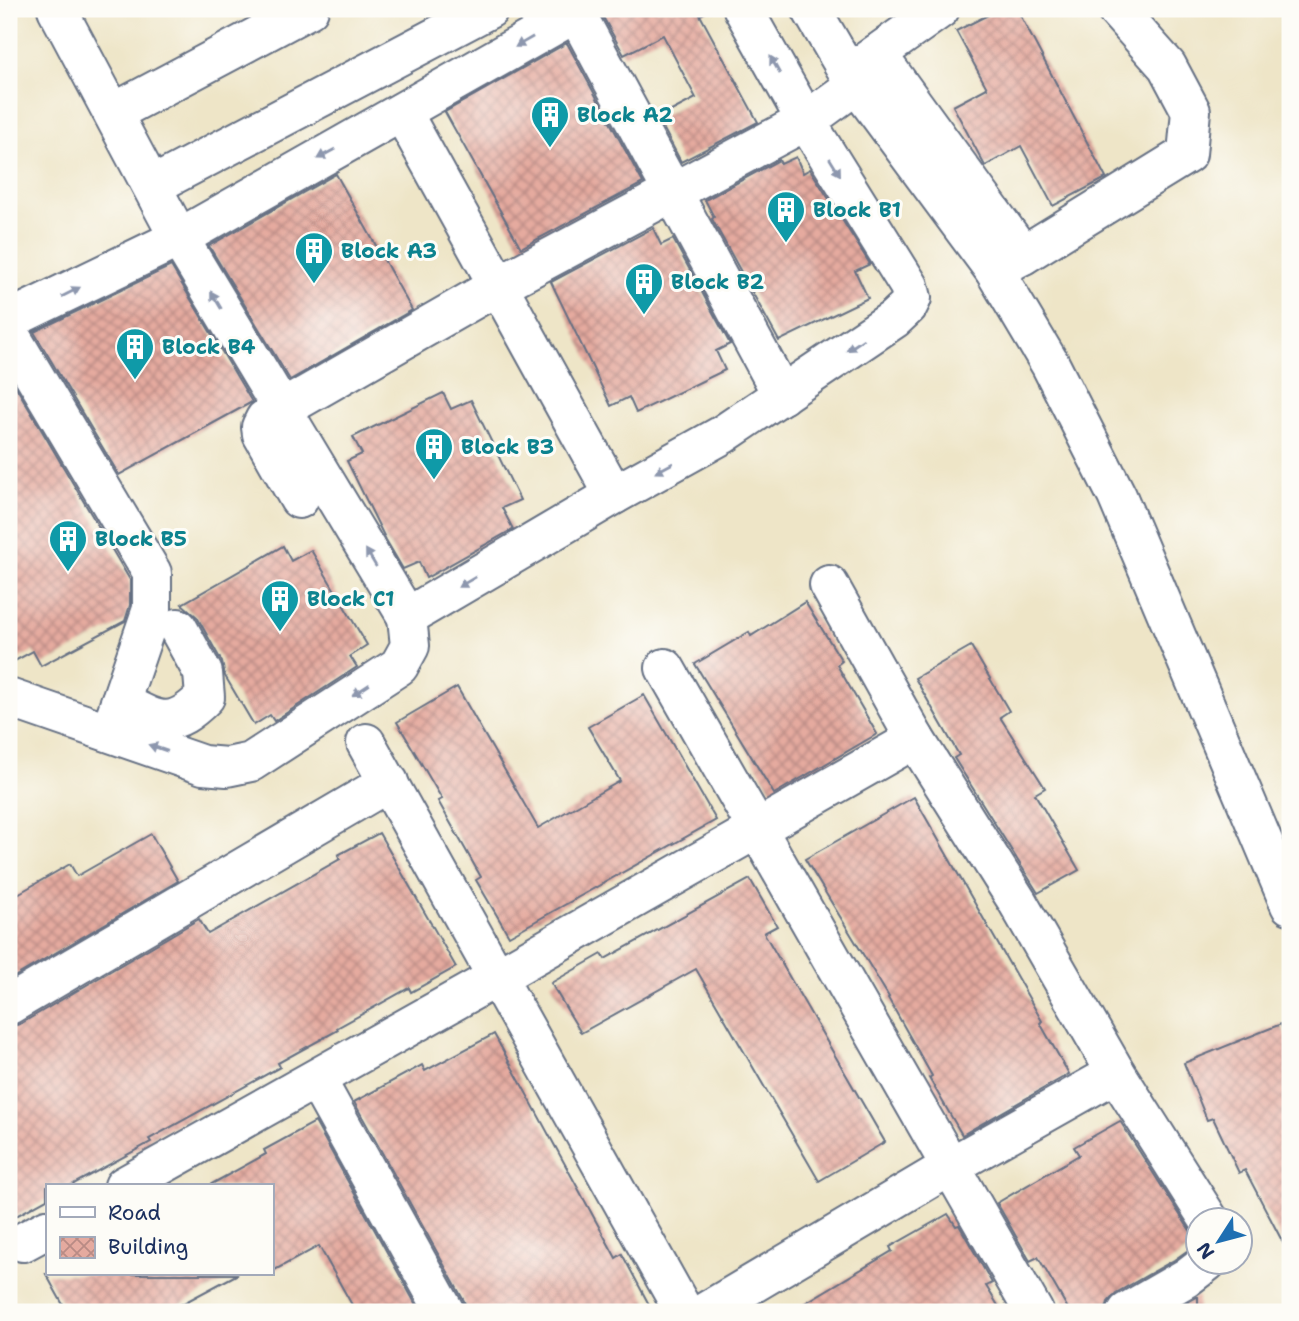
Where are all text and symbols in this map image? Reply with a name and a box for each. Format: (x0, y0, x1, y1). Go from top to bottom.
one-way arrow (514, 36, 534, 48)
one-way arrow (769, 55, 781, 75)
building icon: Block A2 (529, 94, 571, 149)
place label: Block A2 (577, 101, 673, 129)
one-way arrow (316, 148, 336, 160)
one-way arrow (829, 158, 841, 177)
building icon: Block B1 (765, 189, 807, 244)
place label: Block B1 (813, 196, 901, 224)
building icon: Block A3 (293, 230, 335, 285)
place label: Block A3 (341, 237, 437, 265)
building icon: Block B2 (623, 261, 665, 316)
place label: Block B2 (671, 268, 764, 296)
one-way arrow (61, 286, 81, 297)
one-way arrow (210, 291, 223, 310)
building icon: Block B4 (114, 326, 156, 381)
place label: Block B4 (162, 333, 256, 361)
one-way arrow (846, 338, 864, 352)
building icon: Block B3 (413, 426, 455, 481)
place label: Block B3 (461, 433, 554, 461)
one-way arrow (654, 462, 673, 474)
building icon: Block B5 (47, 518, 89, 573)
place label: Block B5 (95, 525, 187, 553)
one-way arrow (365, 549, 378, 568)
one-way arrow (457, 575, 476, 588)
building icon: Block C1 (259, 578, 301, 633)
place label: Block C1 (307, 585, 395, 613)
one-way arrow (352, 684, 371, 697)
one-way arrow (148, 743, 169, 754)
legend (46, 1184, 273, 1276)
text: Road (108, 1199, 161, 1227)
north arrow (1184, 1206, 1254, 1276)
text: Building (108, 1233, 188, 1261)
text: N (1191, 1237, 1220, 1264)

